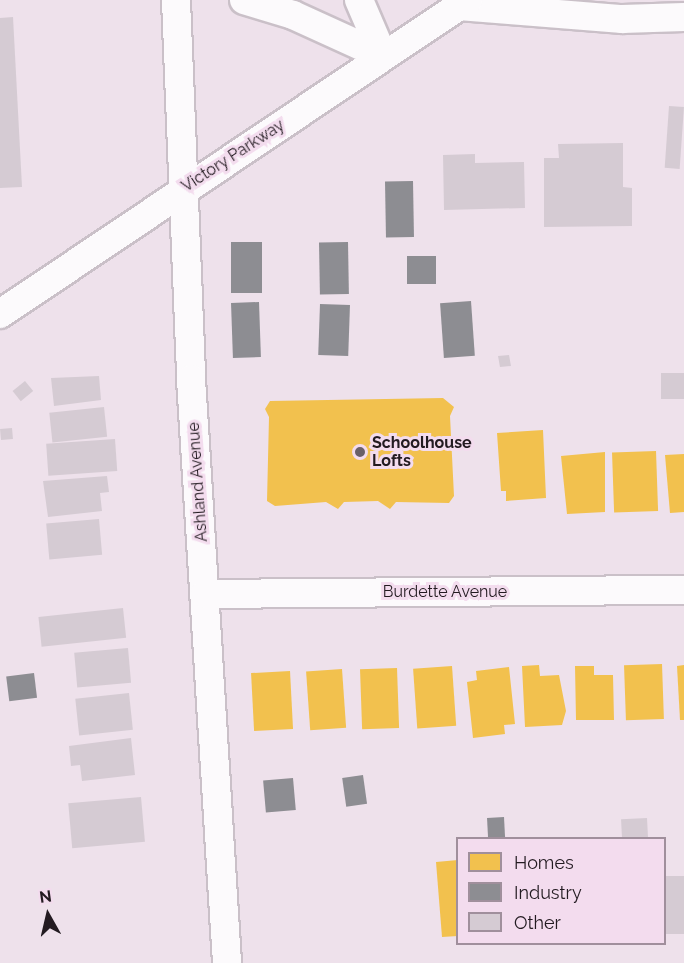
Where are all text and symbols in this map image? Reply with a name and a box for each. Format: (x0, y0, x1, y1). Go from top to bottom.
street label: Victory Parkway (178, 116, 288, 196)
street label: Ashland Avenue (184, 421, 212, 543)
place label: Schoolhouse Lofts (372, 433, 472, 471)
marker: Schoolhouse Lofts (353, 445, 367, 459)
street label: Burdette Avenue (382, 582, 508, 602)
legend (456, 837, 666, 945)
text: Homes (514, 852, 574, 873)
text: Industry (514, 882, 582, 903)
north arrow (18, 885, 78, 945)
text: N (38, 886, 53, 907)
text: Other (514, 912, 561, 933)

